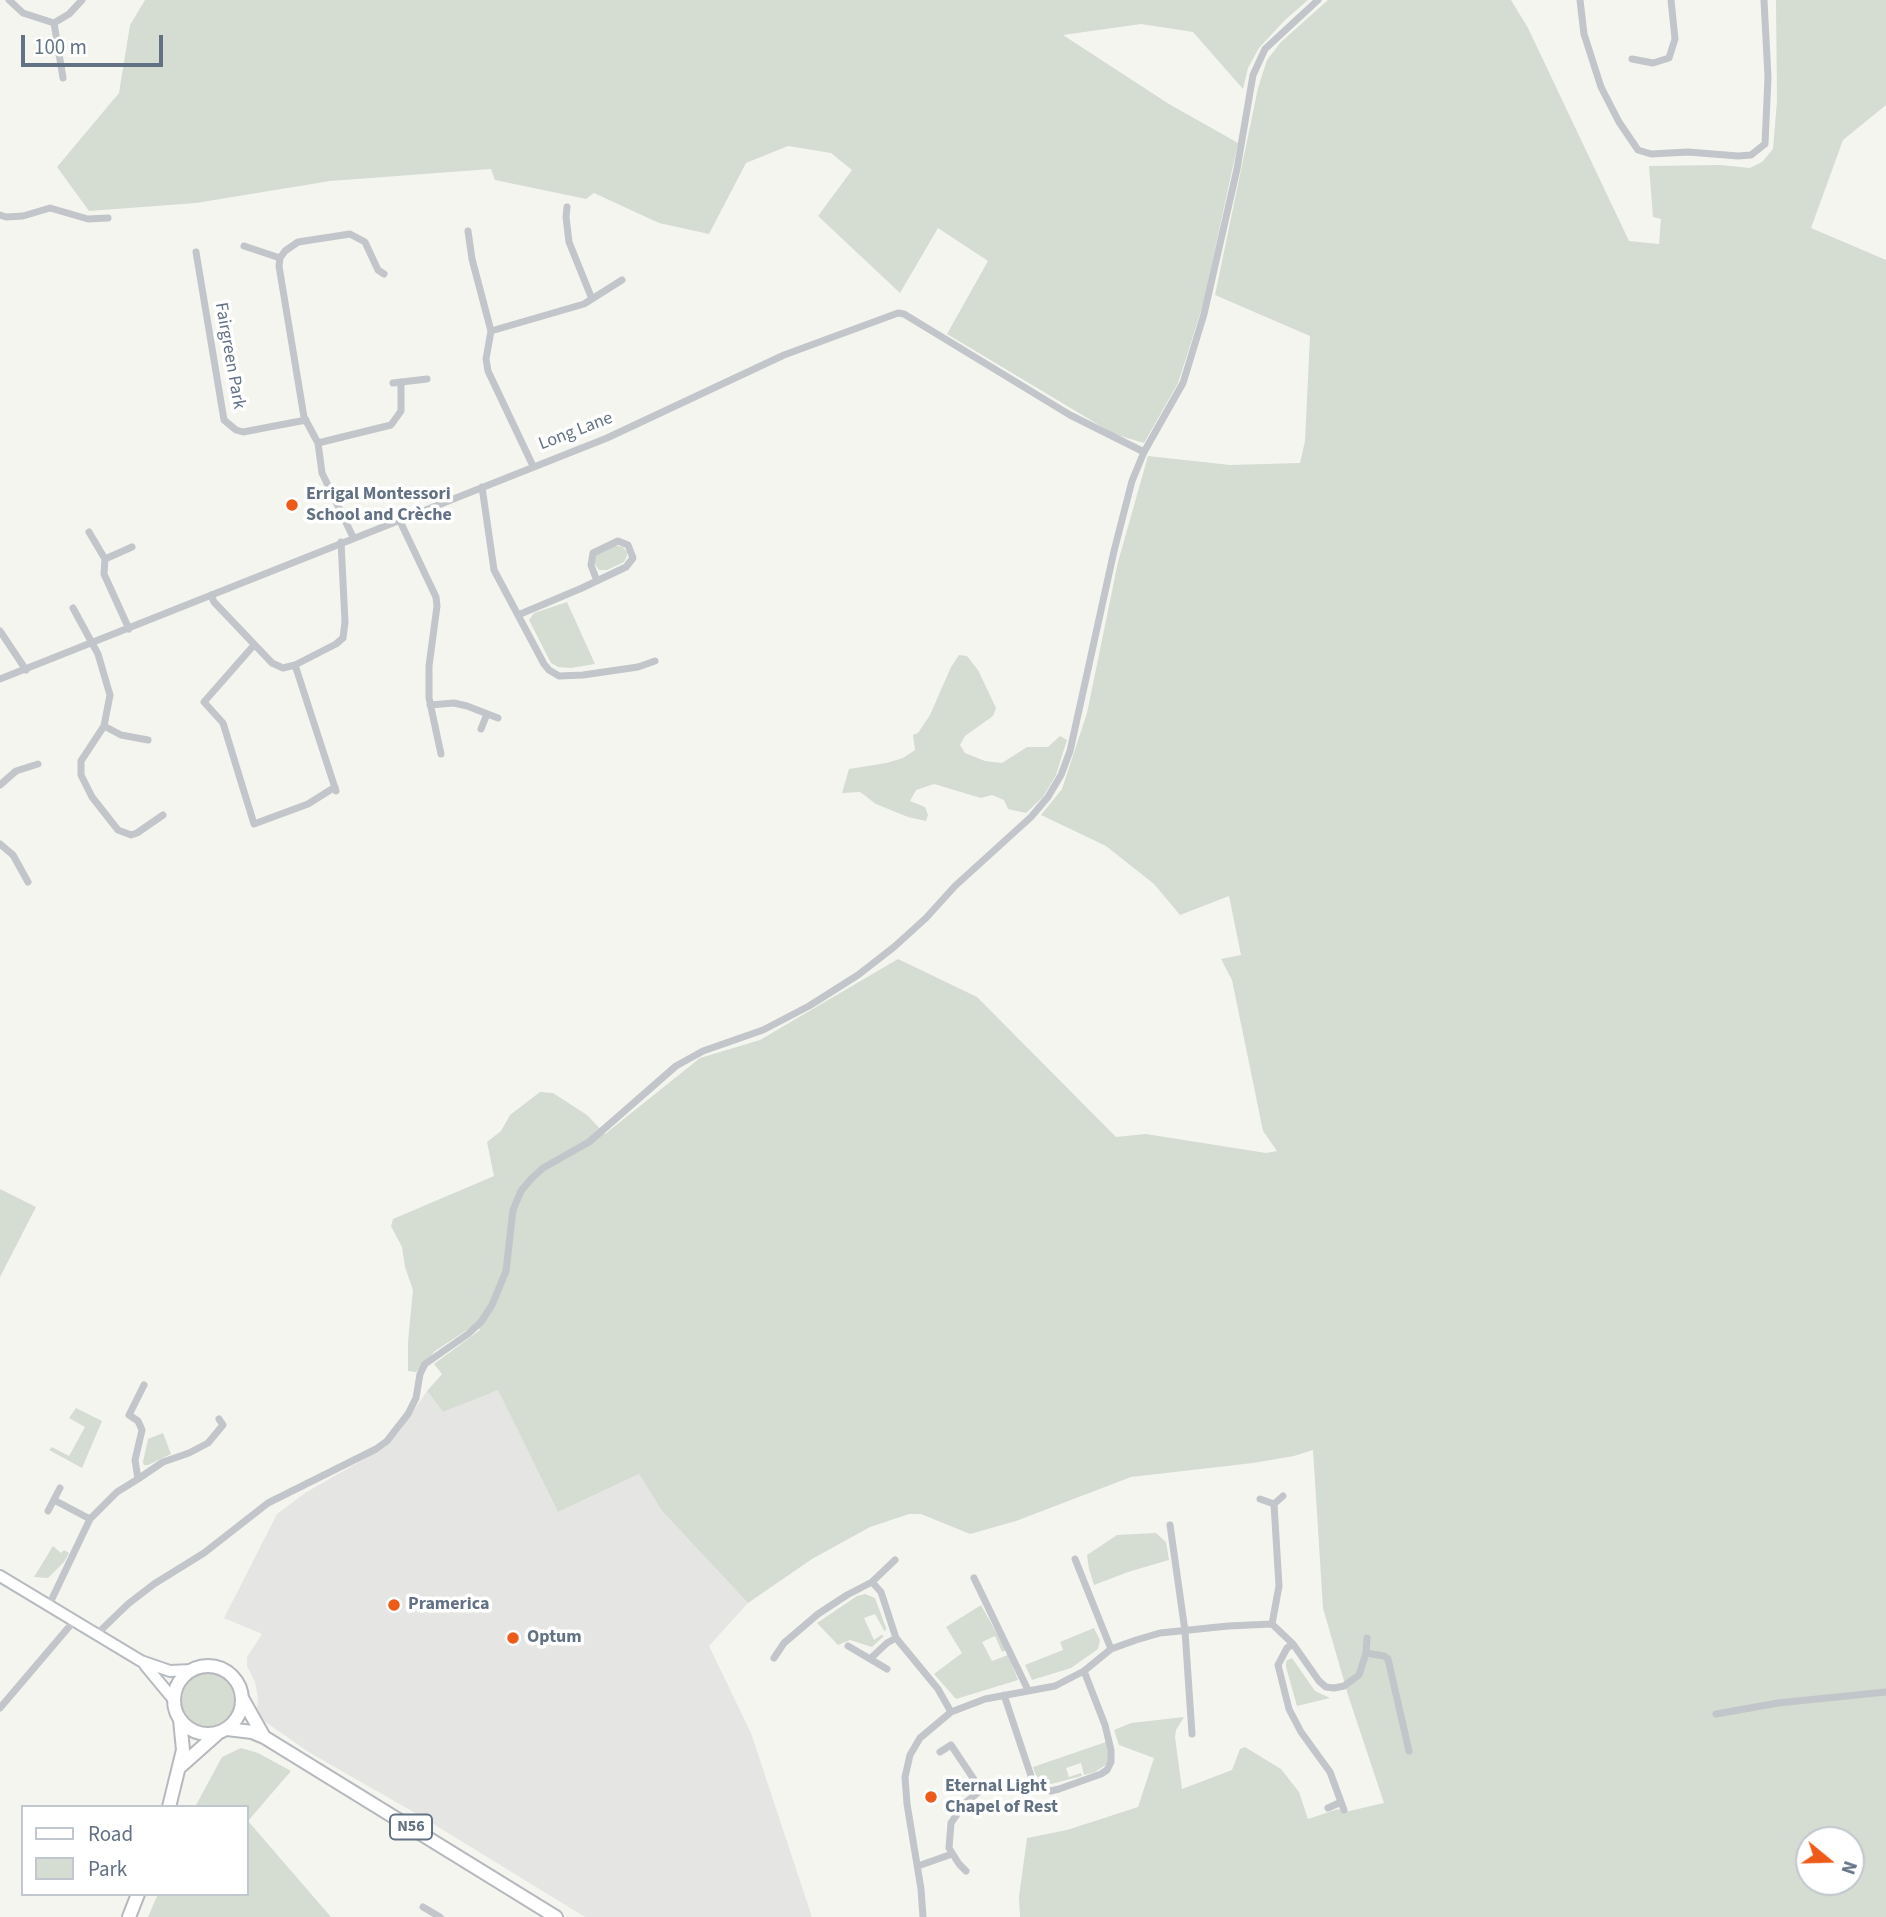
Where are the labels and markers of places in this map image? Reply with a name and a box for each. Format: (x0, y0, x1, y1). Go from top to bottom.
place label: Errigal Montessori School and Crèche (306, 484, 452, 526)
marker: Errigal Montessori School and Crèche (284, 497, 300, 513)
place label: Pramerica (408, 1594, 489, 1616)
marker: Pramerica (386, 1597, 402, 1613)
place label: Optum (527, 1627, 582, 1649)
marker: Optum (505, 1630, 521, 1646)
place label: Eternal Light Chapel of Rest (945, 1776, 1058, 1818)
marker: Eternal Light Chapel of Rest (923, 1789, 939, 1805)

